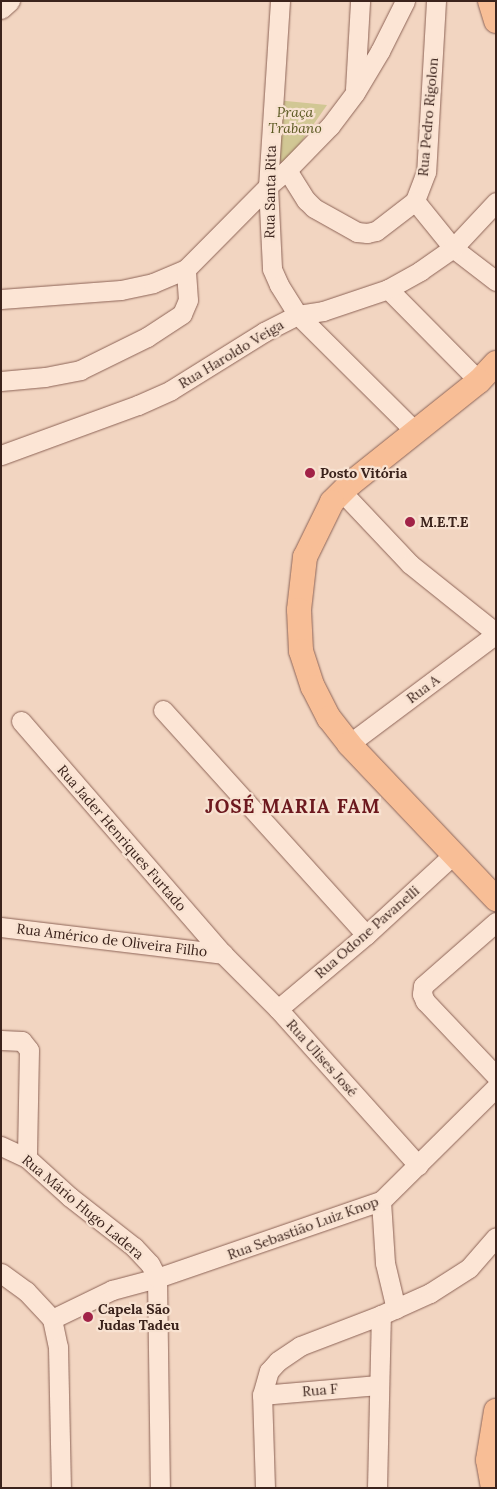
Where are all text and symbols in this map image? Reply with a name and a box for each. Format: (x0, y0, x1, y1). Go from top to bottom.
street label: Rua Pedro Rigolon (414, 57, 442, 177)
park label: Praça Trabano (268, 104, 322, 136)
street label: Rua Santa Rita (261, 145, 279, 239)
street label: Rua Haroldo Veiga (176, 316, 286, 392)
place label: Posto Vitória (320, 465, 407, 481)
marker: Posto Vitória (304, 467, 316, 479)
place label: M.E.T.E (420, 514, 468, 530)
marker: M.E.T.E (404, 516, 416, 528)
street label: Rua A (403, 671, 443, 707)
street label: Rua Jader Henriques Furtado (54, 762, 190, 914)
district label: JOSÉ MARIA FAM (203, 796, 383, 818)
street label: Rua Odone Pavanelli (311, 882, 423, 982)
street label: Rua Américo de Oliveira Filho (16, 920, 208, 960)
street label: Rua Ulises José (283, 1016, 361, 1100)
street label: Rua Mário Hugo Ladera (19, 1151, 147, 1263)
street label: Rua Sebastião Luiz Knop (225, 1193, 381, 1263)
place label: Capela São Judas Tadeu (98, 1301, 179, 1334)
marker: Capela São Judas Tadeu (82, 1311, 94, 1323)
street label: Rua F (301, 1380, 339, 1400)

